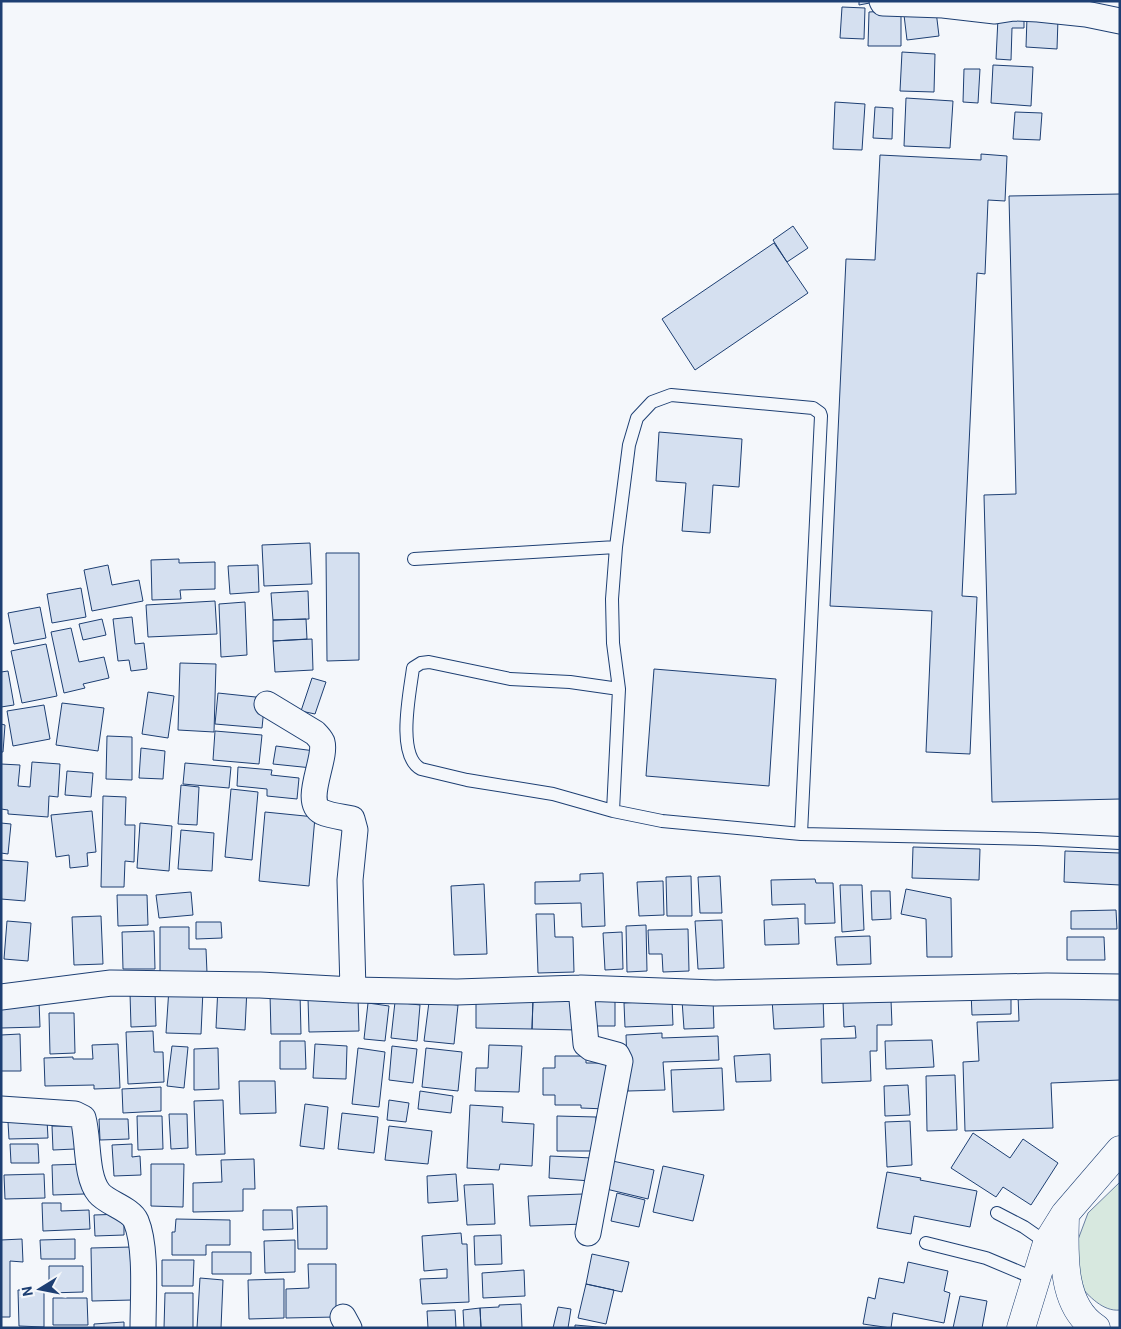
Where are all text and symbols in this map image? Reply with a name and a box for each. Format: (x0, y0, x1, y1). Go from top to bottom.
north arrow (15, 1264, 65, 1314)
text: N (18, 1285, 36, 1298)

